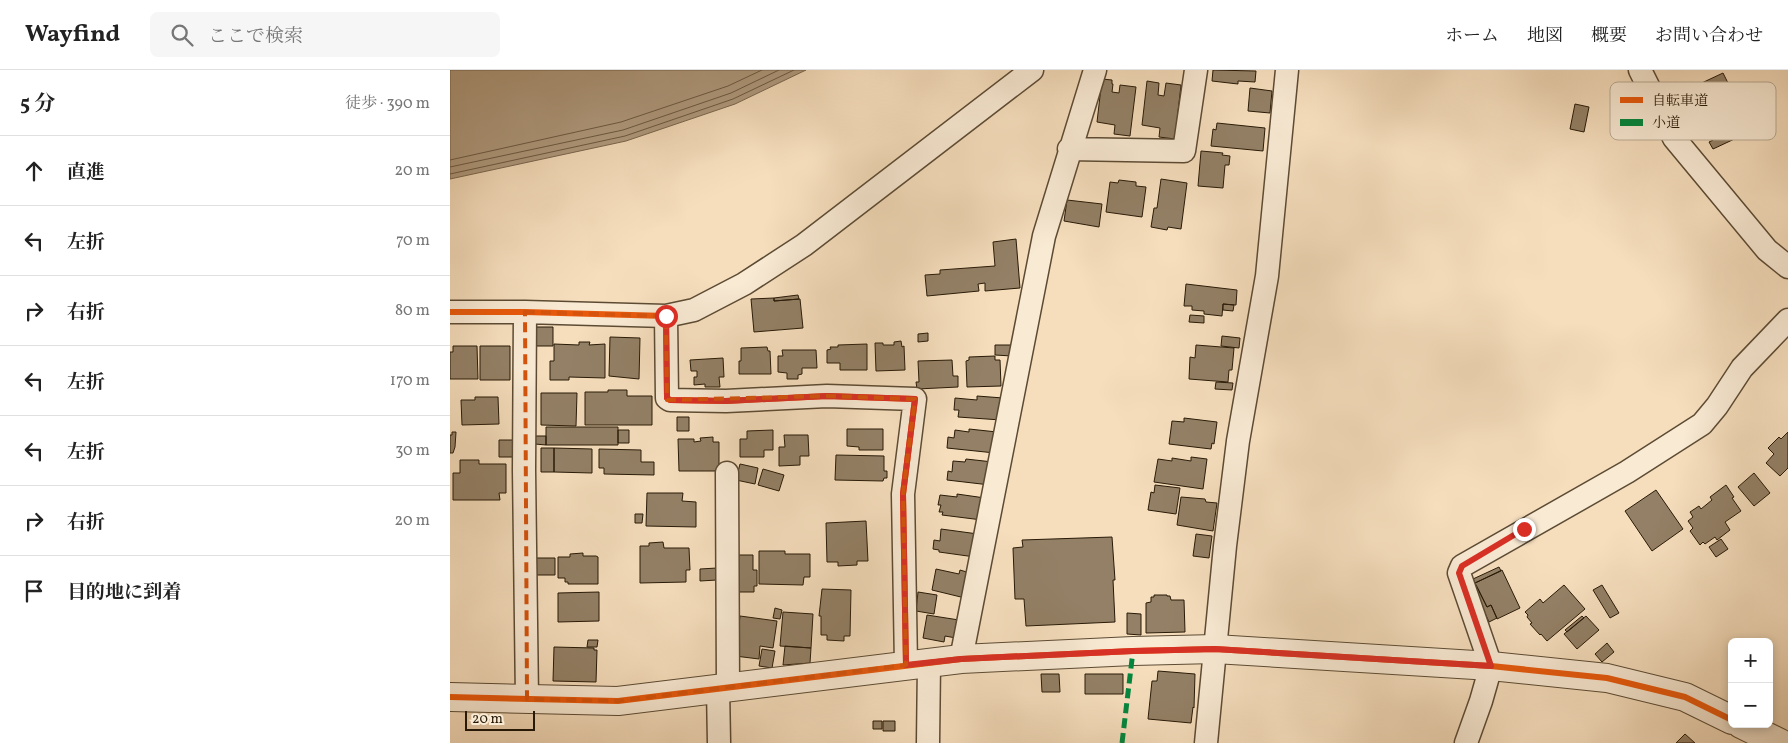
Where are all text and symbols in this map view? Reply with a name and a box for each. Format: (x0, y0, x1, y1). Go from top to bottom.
search box (150, 12, 500, 57)
text: Wayfind (25, 18, 120, 52)
icon: search (168, 21, 196, 49)
text: ここで検索 (208, 24, 303, 50)
text: ホーム (1445, 24, 1499, 49)
text: 地図 (1527, 24, 1563, 49)
text: 概要 (1591, 24, 1627, 49)
text: お問い合わせ (1655, 24, 1763, 49)
legend (1610, 82, 1776, 140)
text: 5 分 (20, 90, 55, 119)
text: 自転車道 (1652, 92, 1708, 111)
text: 徒歩 · 390 m (345, 93, 430, 115)
text: 小道 (1652, 114, 1680, 133)
icon: ahead (20, 157, 48, 185)
text: 直進 (67, 160, 105, 186)
text: 20 m (395, 160, 430, 182)
icon: left (20, 227, 48, 255)
text: 左折 (67, 230, 105, 256)
text: 70 m (396, 230, 430, 252)
icon: right (20, 297, 48, 325)
text: 右折 (67, 300, 105, 326)
text: 80 m (395, 300, 430, 322)
route start (655, 305, 678, 328)
icon: left (20, 367, 48, 395)
text: 左折 (67, 370, 105, 396)
text: 170 m (390, 370, 430, 392)
icon: left (20, 437, 48, 465)
text: 左折 (67, 440, 105, 466)
text: 30 m (395, 440, 430, 462)
icon: right (20, 507, 48, 535)
text: 右折 (67, 510, 105, 536)
text: 20 m (395, 510, 430, 532)
route end (1513, 518, 1536, 541)
icon: arrive (20, 577, 48, 605)
text: 目的地に到着 (67, 580, 181, 606)
map controls (1728, 638, 1773, 728)
button: + (1728, 638, 1773, 683)
button: − (1728, 683, 1773, 728)
scale bar (465, 708, 535, 731)
text: 20 m (472, 710, 503, 729)

